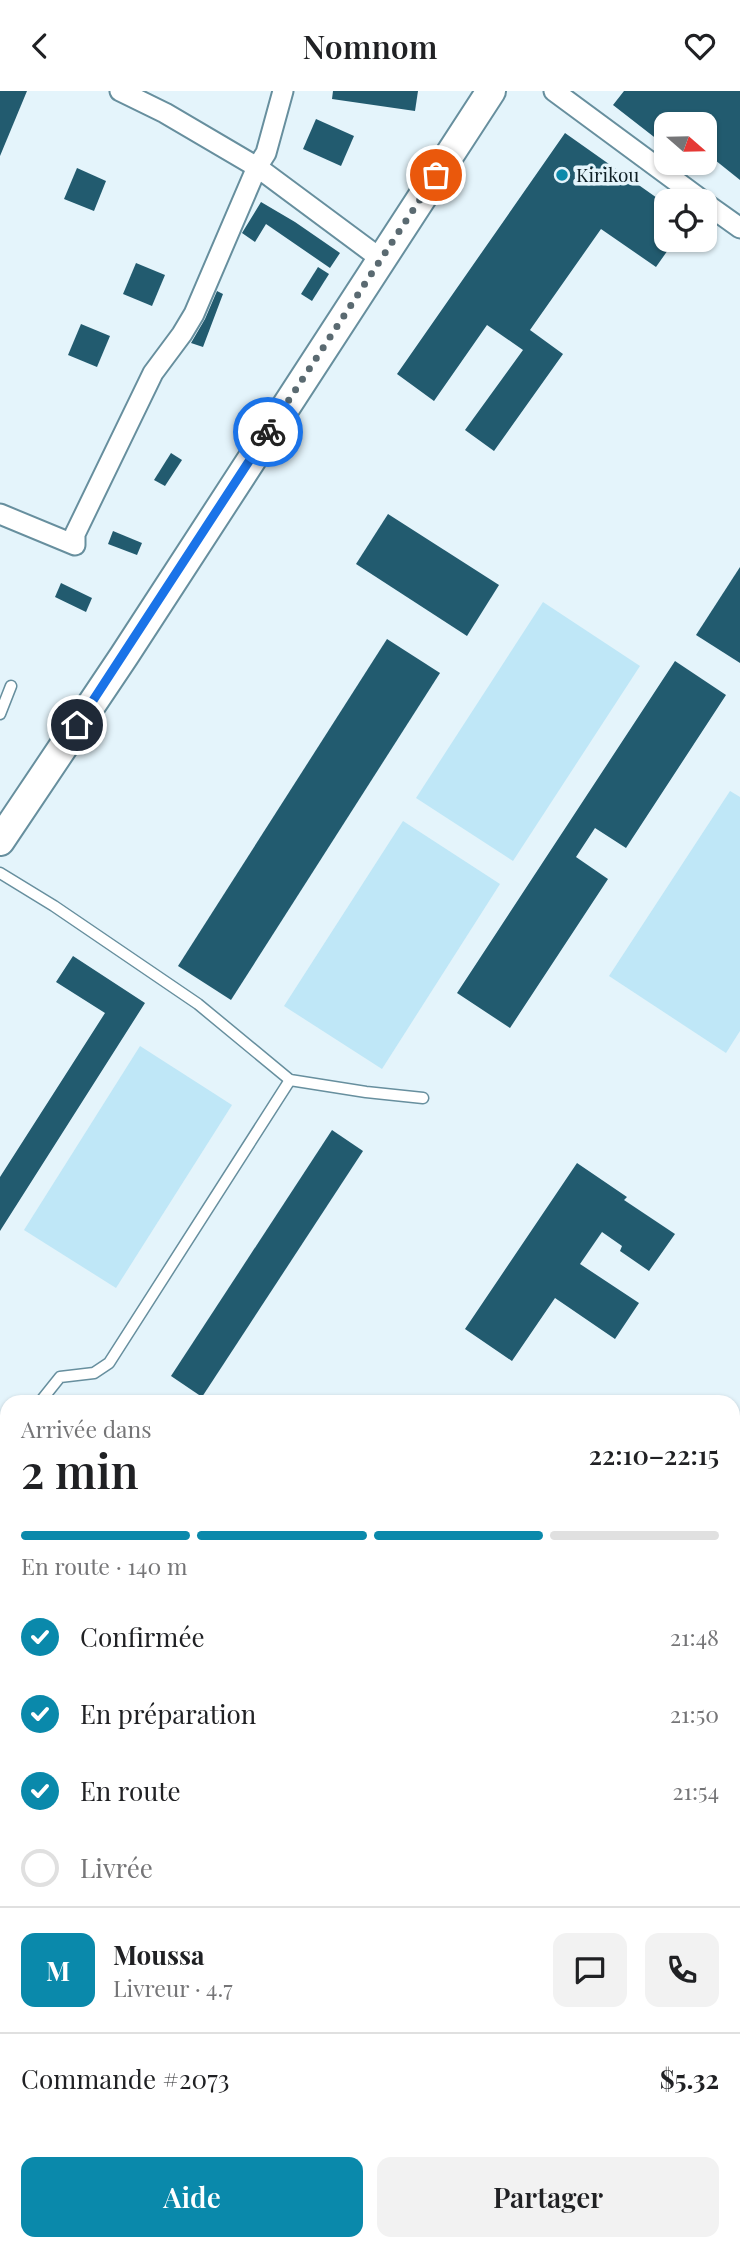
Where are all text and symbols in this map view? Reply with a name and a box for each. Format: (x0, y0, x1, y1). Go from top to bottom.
text: Nomnom (302, 24, 438, 67)
icon: back (21, 27, 59, 65)
icon: heart (681, 27, 719, 65)
north arrow (654, 112, 718, 175)
map controls (654, 112, 717, 252)
pin (406, 145, 466, 205)
icon: bag (417, 156, 455, 194)
place label: Kirikou (576, 161, 639, 187)
marker: Kirikou (554, 167, 570, 183)
button: locate (654, 189, 717, 252)
courier (233, 397, 303, 467)
icon: bike (249, 413, 287, 451)
pin (47, 695, 107, 755)
icon: home (58, 706, 96, 744)
text: Arrivée dans (21, 1413, 152, 1444)
text: 22:10–22:15 (589, 1437, 719, 1472)
text: 2 min (21, 1439, 139, 1501)
text: En route · 140 m (21, 1550, 187, 1581)
icon: check (21, 1618, 59, 1656)
text: Confirmée (80, 1619, 205, 1654)
text: 21:48 (670, 1621, 719, 1652)
icon: check (21, 1695, 59, 1733)
text: En préparation (80, 1696, 256, 1731)
text: 21:50 (670, 1698, 719, 1729)
icon: check (21, 1772, 59, 1810)
text: En route (80, 1773, 181, 1808)
text: 21:54 (672, 1775, 719, 1806)
text: Livrée (80, 1850, 153, 1885)
button: chat (553, 1933, 627, 2007)
button: phone (645, 1933, 719, 2007)
text: Moussa (113, 1937, 205, 1972)
text: M (46, 1953, 70, 1988)
text: Livreur · 4.7 (113, 1972, 233, 2003)
text: Commande #2073 (21, 2061, 229, 2096)
text: $5.32 (660, 2061, 719, 2096)
button: Aide (21, 2157, 363, 2237)
button: Partager (377, 2157, 719, 2237)

